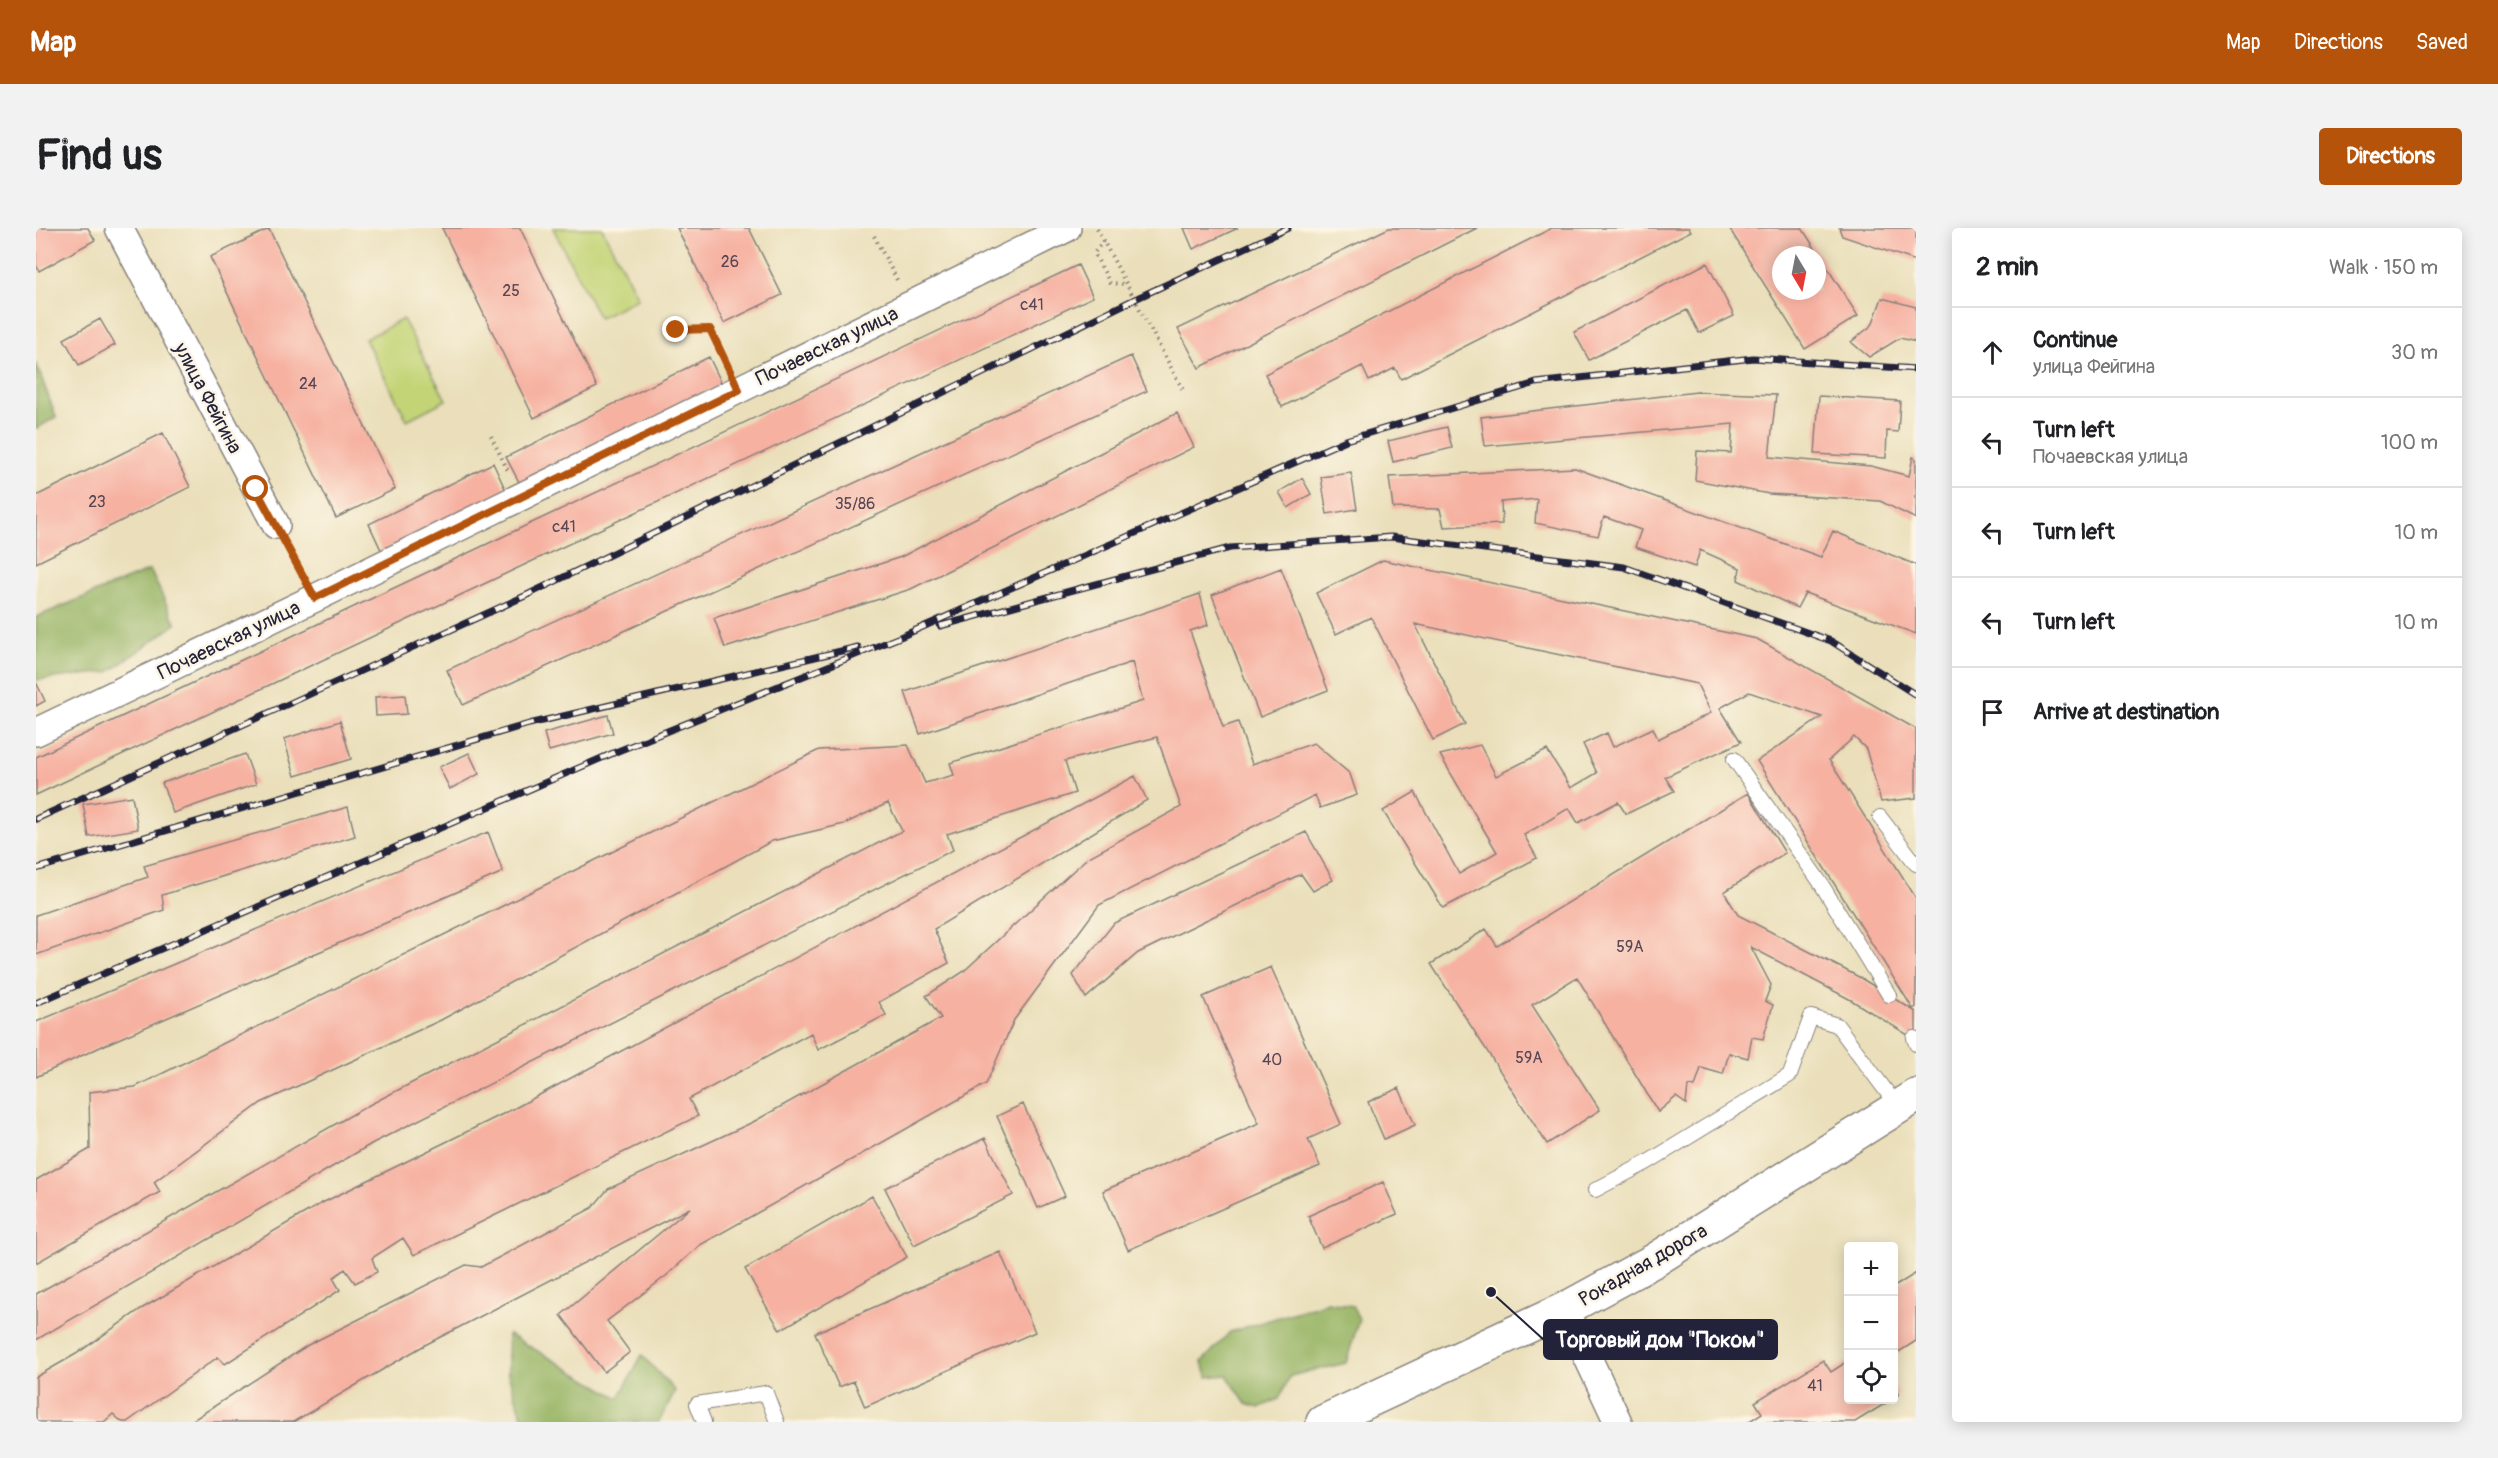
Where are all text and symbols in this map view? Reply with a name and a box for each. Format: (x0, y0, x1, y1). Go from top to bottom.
text: Map (30, 25, 76, 60)
text: Map (2226, 29, 2261, 56)
text: Directions (2294, 29, 2383, 56)
text: Saved (2416, 29, 2468, 56)
button: Directions (2319, 128, 2462, 185)
text: Find us (36, 130, 162, 182)
north arrow (1772, 246, 1826, 300)
text: 2 min (1976, 251, 2038, 283)
house number: 26 (721, 252, 739, 272)
text: Walk · 150 m (2329, 255, 2438, 280)
house number: 25 (502, 281, 520, 301)
house number: с41 (1020, 295, 1044, 315)
street label: Почаевская улица (752, 301, 902, 391)
route end (662, 316, 688, 342)
text: Continue (2033, 326, 2117, 354)
icon: ahead (1976, 336, 2009, 369)
street label: улица Фейгина (168, 337, 248, 458)
text: 30 m (2391, 340, 2438, 365)
text: улица Фейгина (2033, 354, 2155, 379)
house number: 24 (299, 374, 317, 394)
text: Turn left (2033, 416, 2115, 444)
icon: left (1976, 426, 2009, 459)
text: 100 m (2381, 430, 2438, 455)
text: Почаевская улица (2033, 444, 2188, 469)
route start (242, 475, 268, 501)
house number: 23 (88, 492, 106, 512)
house number: 35/86 (835, 494, 875, 514)
icon: left (1976, 516, 2009, 549)
house number: с41 (552, 517, 576, 537)
text: Turn left (2033, 518, 2115, 546)
text: 10 m (2394, 520, 2438, 545)
street label: Почаевская улица (154, 595, 304, 685)
icon: left (1976, 606, 2009, 639)
text: Turn left (2033, 608, 2115, 636)
text: 10 m (2394, 610, 2438, 635)
icon: arrive (1976, 696, 2009, 729)
text: Arrive at destination (2033, 698, 2219, 726)
house number: 59А (1616, 937, 1644, 957)
house number: 59А (1515, 1048, 1543, 1068)
house number: 40 (1262, 1050, 1282, 1070)
street label: Рокадная дорога (1574, 1218, 1712, 1312)
map controls (1844, 1242, 1898, 1404)
button: + (1844, 1242, 1898, 1296)
button: − (1844, 1296, 1898, 1350)
callout: Торговый дом "Поком" (1544, 1320, 1777, 1359)
text: Торговый дом "Поком" (1555, 1327, 1764, 1354)
button: locate (1844, 1350, 1898, 1404)
house number: 41 (1807, 1376, 1823, 1396)

